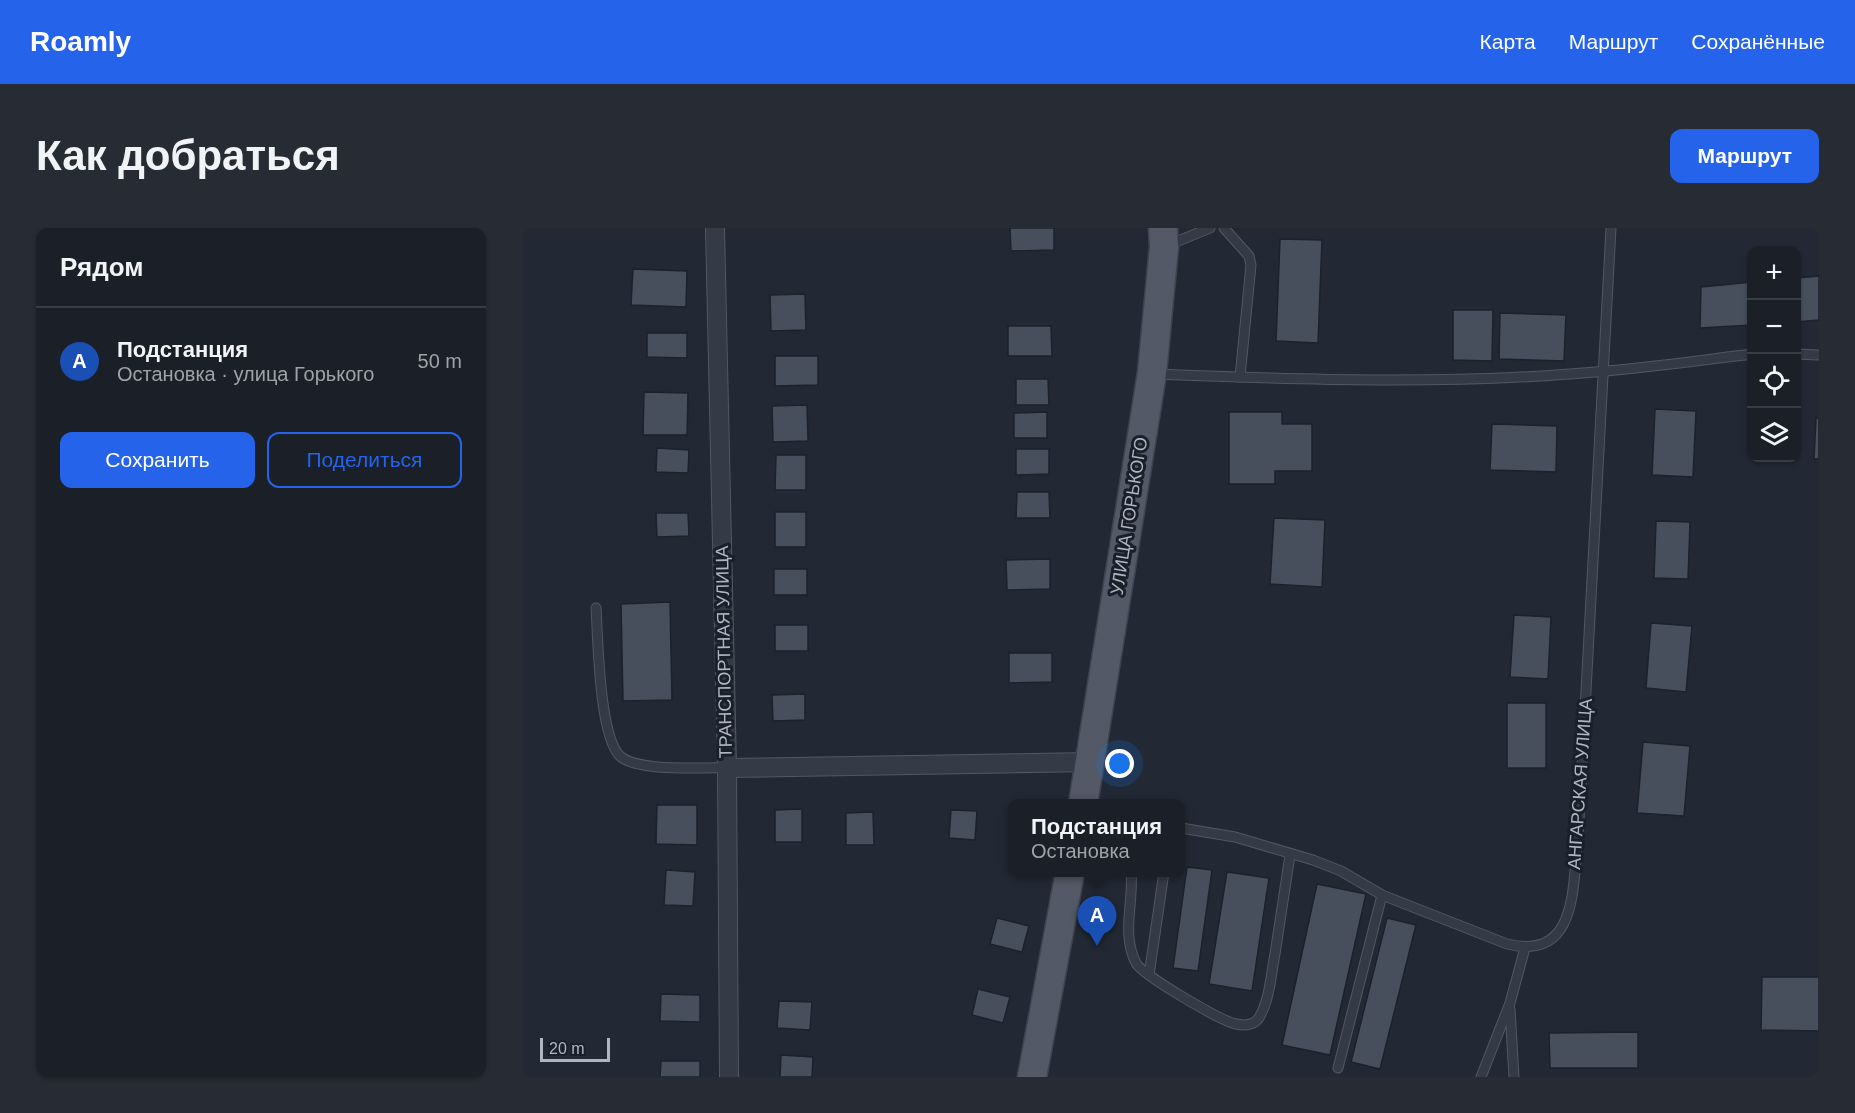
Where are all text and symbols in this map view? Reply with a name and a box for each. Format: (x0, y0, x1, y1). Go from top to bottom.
text: Roamly (30, 26, 131, 57)
text: Карта (1480, 30, 1536, 53)
text: Маршрут (1569, 30, 1658, 53)
text: Сохранённые (1691, 30, 1825, 53)
button: Маршрут (1670, 129, 1819, 183)
text: Как добраться (36, 132, 340, 179)
map controls (1747, 246, 1801, 462)
button: + (1747, 246, 1801, 300)
text: Рядом (60, 252, 143, 282)
button: − (1747, 300, 1801, 354)
text: Подстанция (117, 337, 248, 362)
text: A (72, 350, 87, 372)
text: 50 m (418, 350, 462, 372)
button: locate (1747, 354, 1801, 408)
text: Остановка · улица Горького (117, 363, 374, 385)
button: layers (1747, 408, 1801, 462)
button: Сохранить (60, 432, 255, 488)
button: Поделиться (267, 432, 462, 488)
street label: УЛИЦА ГОРЬКОГО (1107, 436, 1151, 596)
street label: ТРАНСПОРТНАЯ УЛИЦА (712, 545, 736, 759)
street label: АНГАРСКАЯ УЛИЦА (1564, 698, 1596, 870)
your location (1105, 749, 1134, 778)
popup (1008, 799, 1185, 877)
text: Подстанция (1031, 814, 1162, 839)
text: Остановка (1031, 840, 1130, 862)
pin: A (1078, 896, 1116, 946)
scale bar (540, 1035, 610, 1062)
text: 20 m (549, 1040, 585, 1057)

